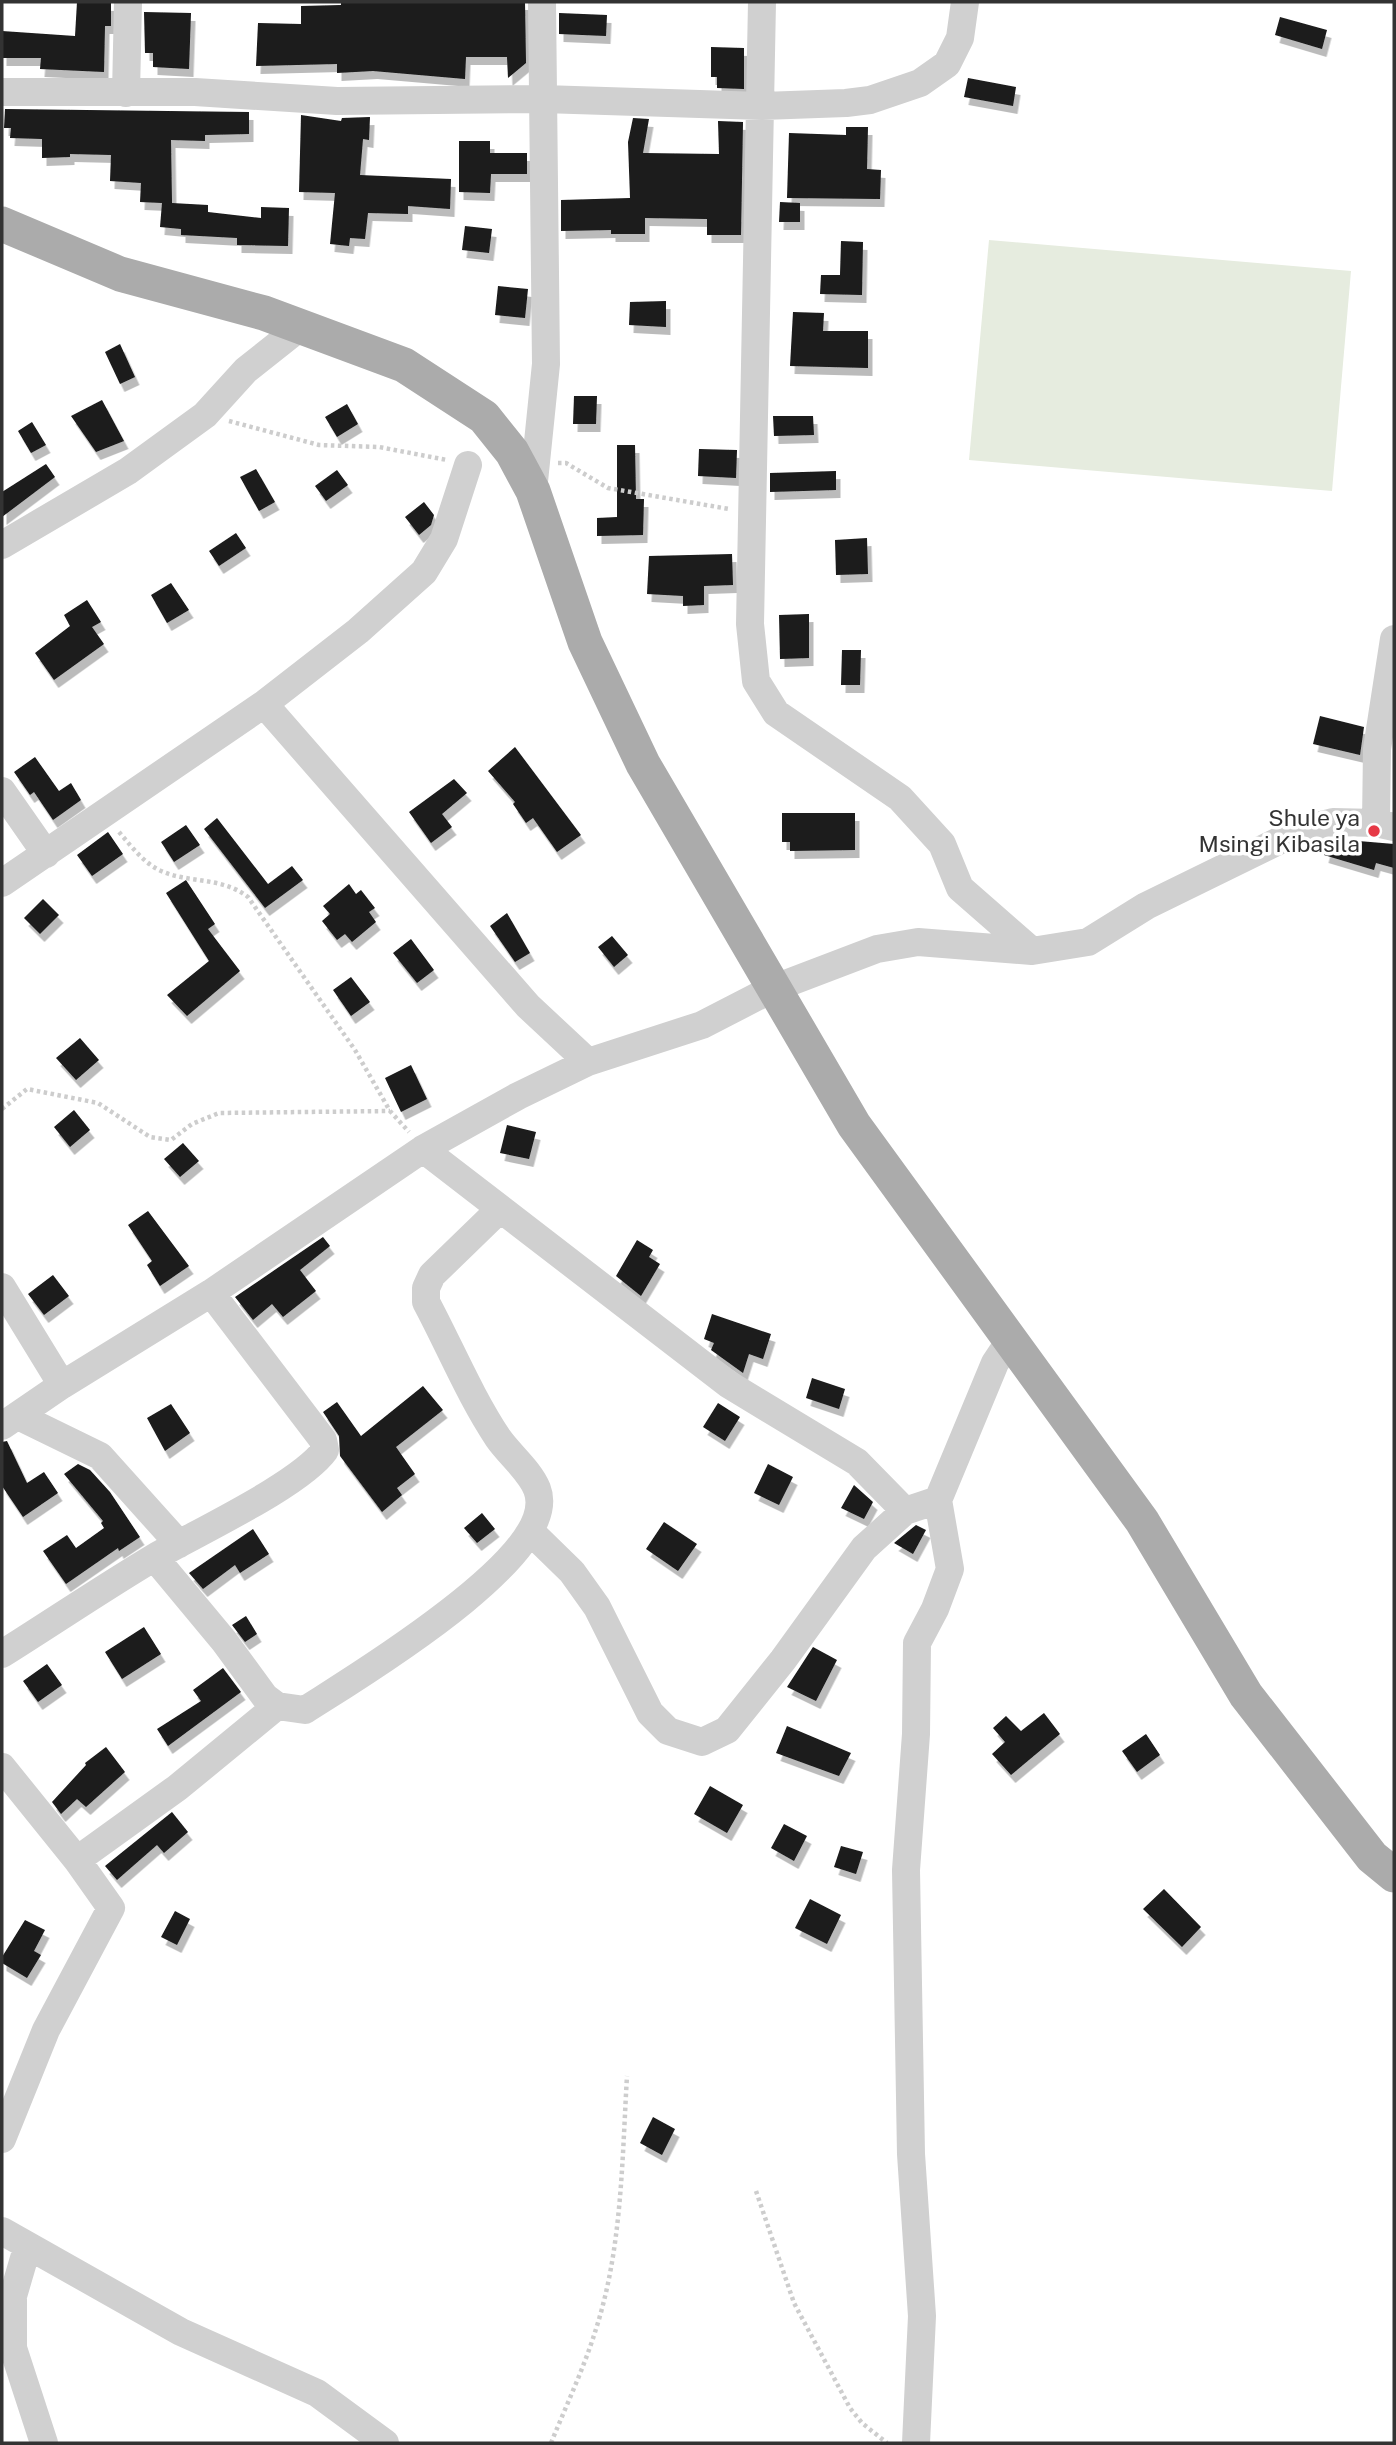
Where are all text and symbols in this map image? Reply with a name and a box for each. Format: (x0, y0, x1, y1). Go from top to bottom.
place label: Shule ya Msingi Kibasila (1199, 804, 1360, 857)
marker: Shule ya Msingi Kibasila (1366, 823, 1382, 839)

